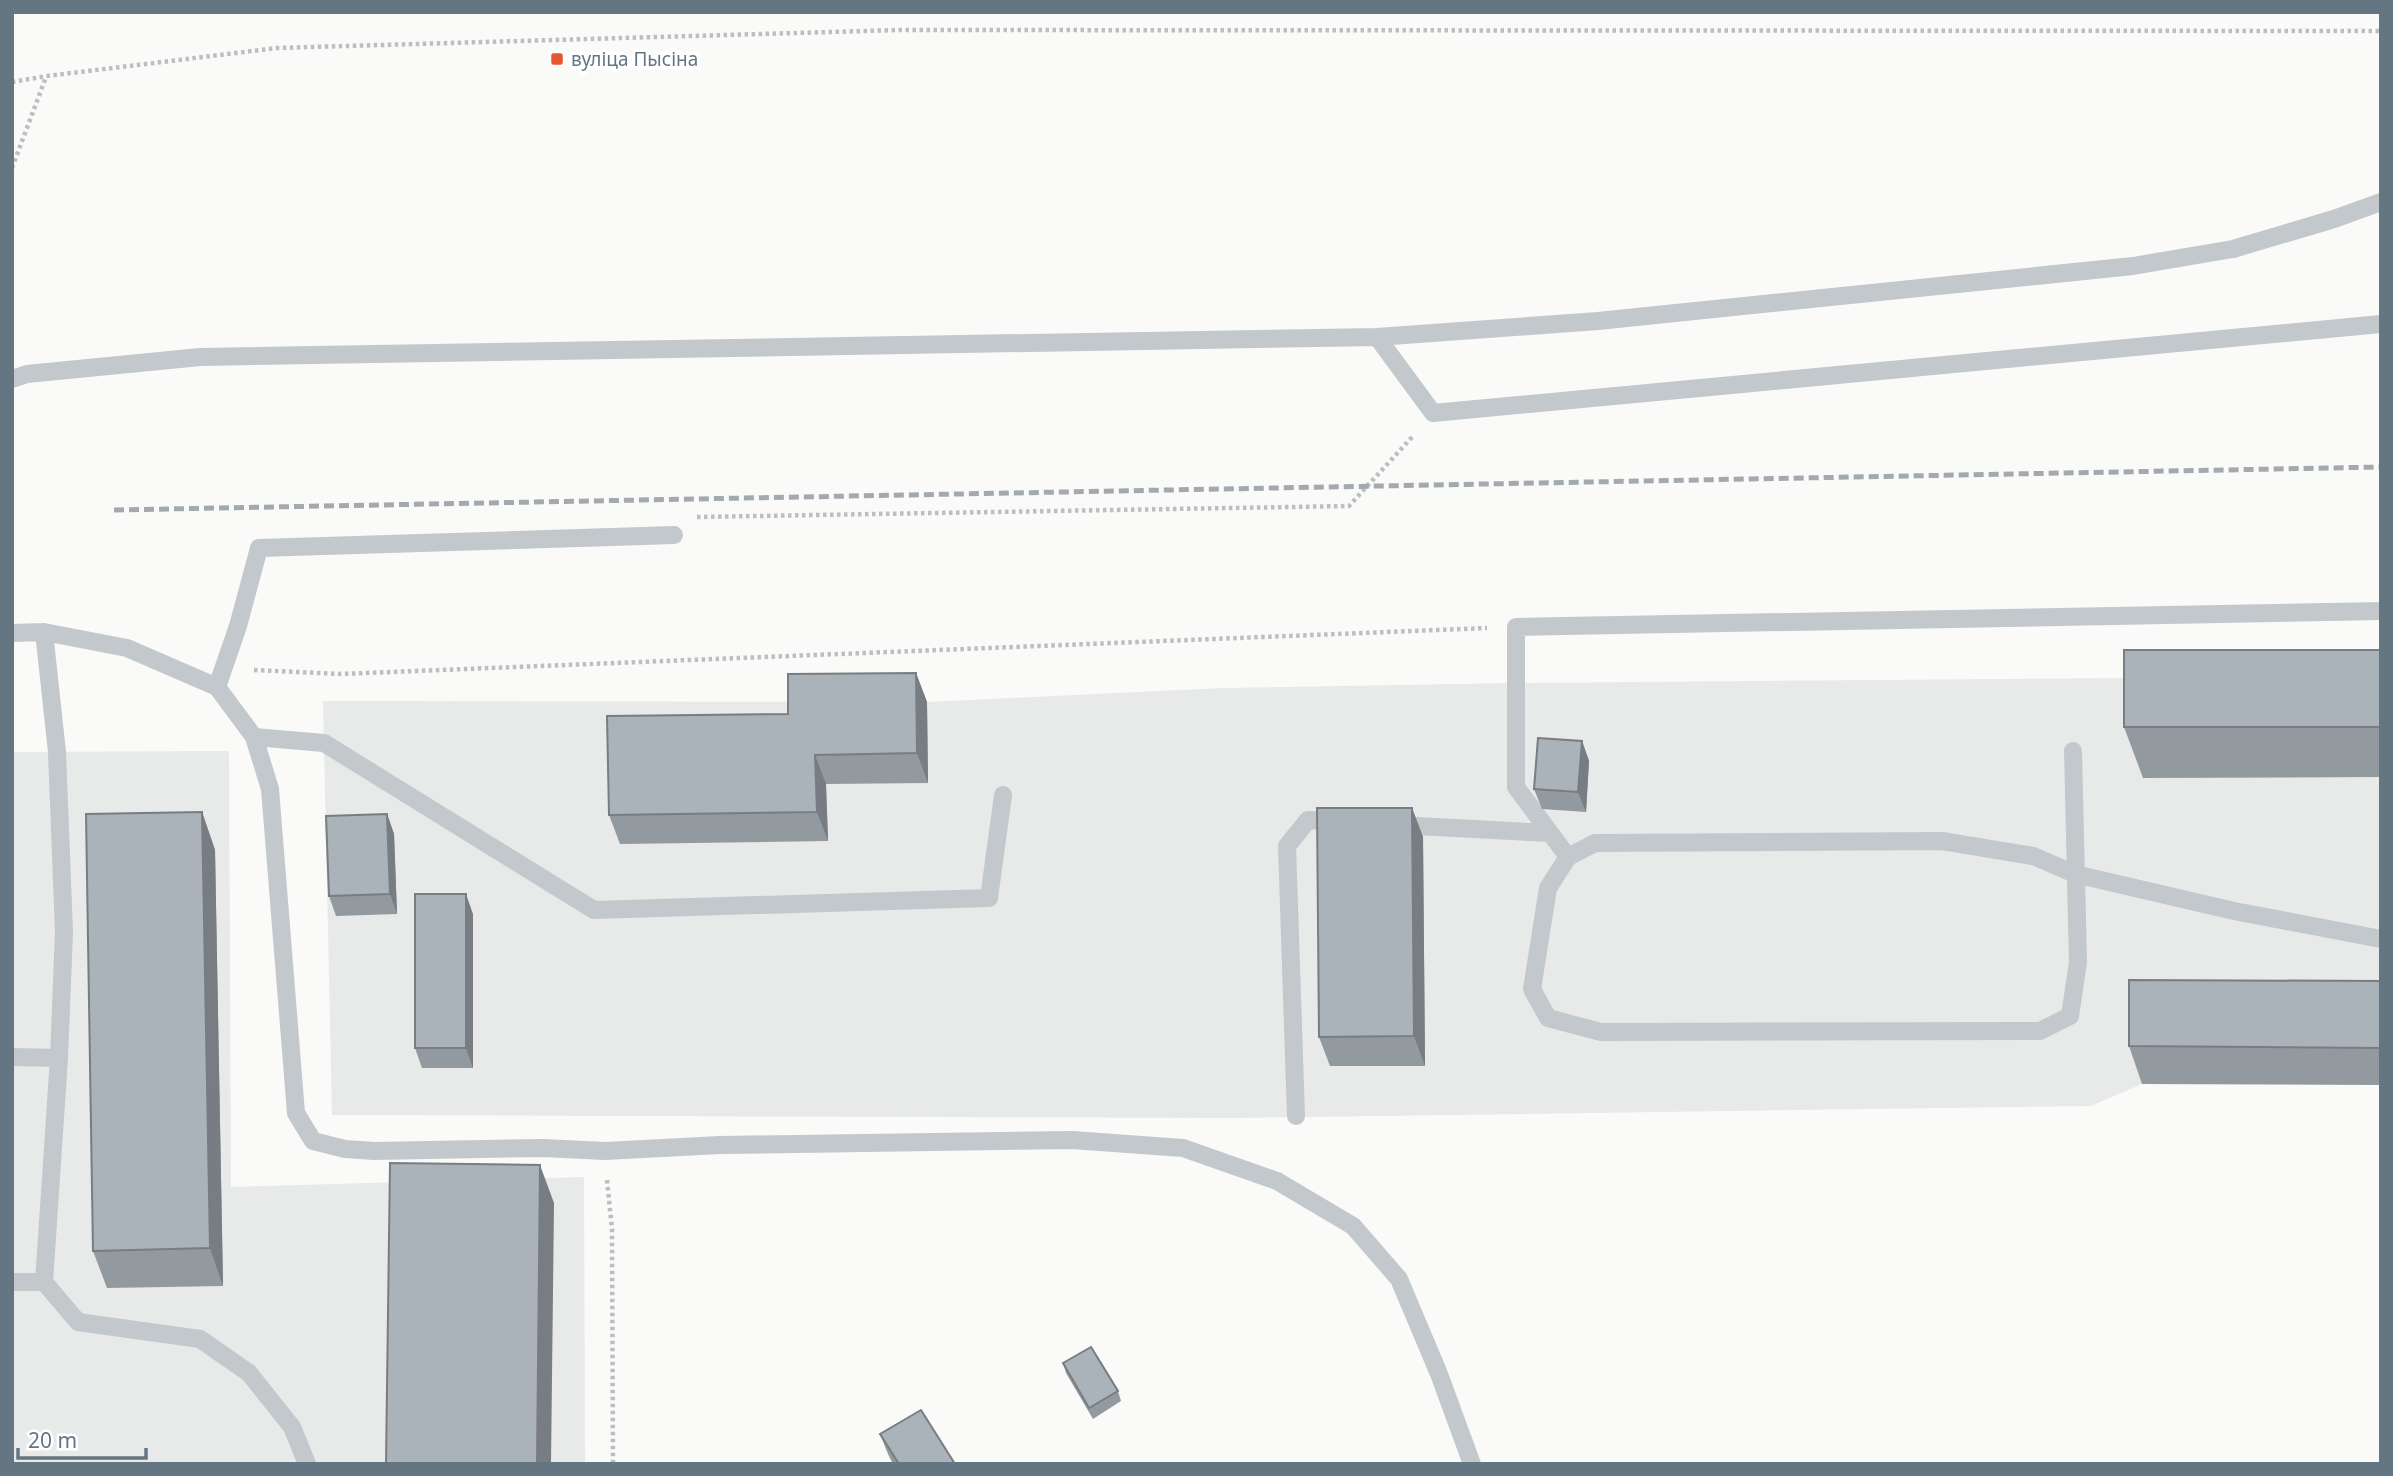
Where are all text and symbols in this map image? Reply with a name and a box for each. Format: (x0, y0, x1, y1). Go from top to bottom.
place label: вуліца Пысіна (571, 46, 698, 72)
marker: вуліца Пысіна (549, 51, 565, 67)
scale bar (18, 1416, 145, 1460)
text: 20 m (28, 1426, 77, 1454)

